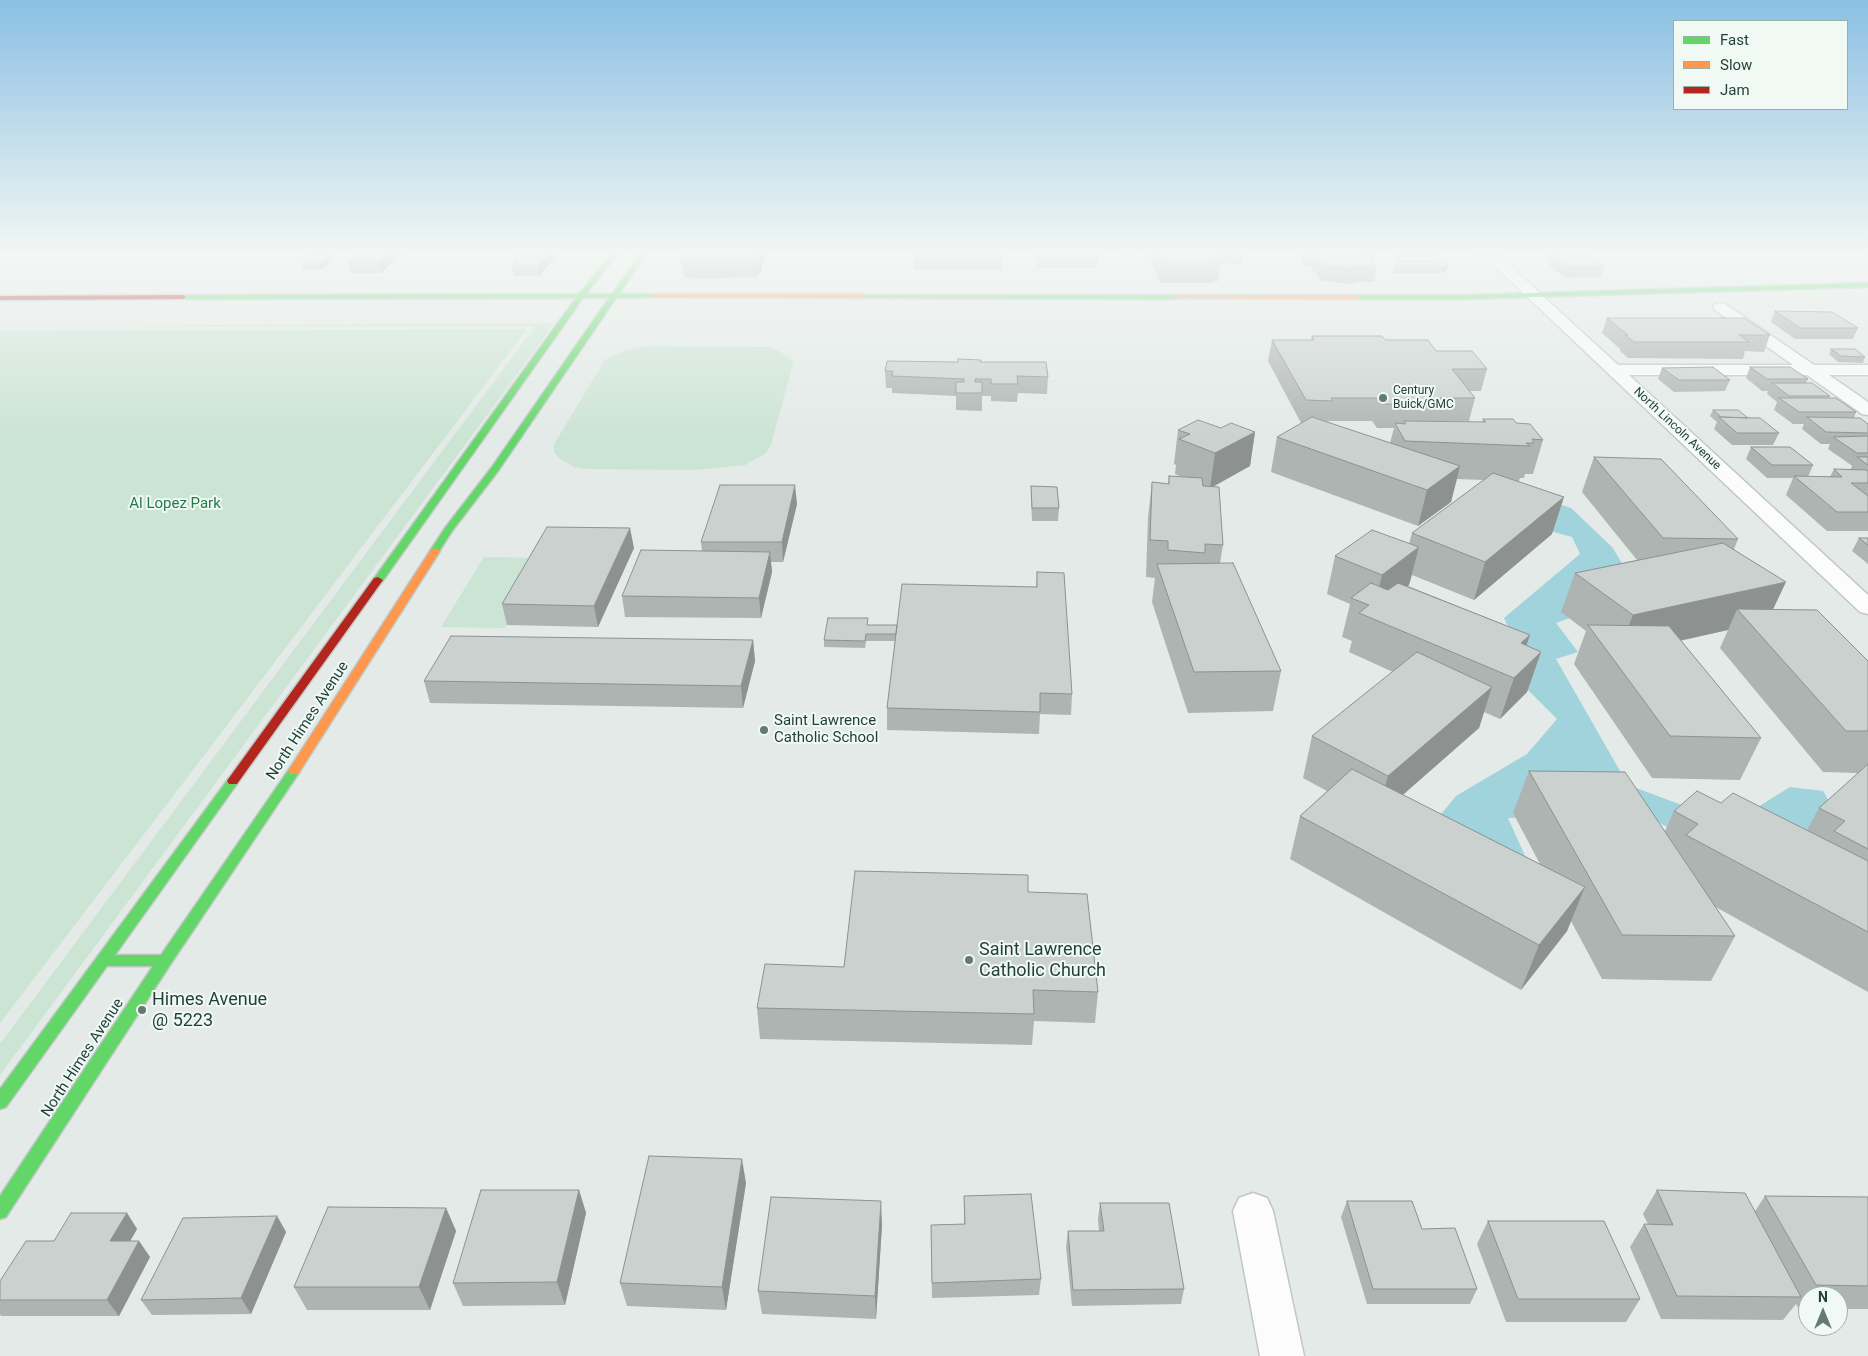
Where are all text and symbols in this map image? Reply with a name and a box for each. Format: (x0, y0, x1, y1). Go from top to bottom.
legend (1673, 20, 1848, 110)
text: Fast (1720, 31, 1749, 49)
text: Slow (1720, 56, 1752, 74)
text: Jam (1720, 81, 1750, 99)
place label: Century Buick/GMC (1393, 384, 1454, 412)
street label: North Lincoln Avenue (1630, 385, 1724, 473)
marker: Century Buick/GMC (1377, 392, 1389, 404)
park label: Al Lopez Park (129, 495, 221, 513)
street label: North Himes Avenue (263, 658, 353, 784)
place label: Saint Lawrence Catholic School (774, 712, 878, 747)
marker: Saint Lawrence Catholic School (758, 724, 770, 736)
place label: Saint Lawrence Catholic Church (979, 939, 1106, 982)
marker: Saint Lawrence Catholic Church (963, 954, 975, 966)
place label: Himes Avenue @ 5223 (152, 989, 267, 1032)
street label: North Himes Avenue (38, 995, 128, 1121)
marker: Himes Avenue @ 5223 (136, 1004, 148, 1016)
north arrow (1798, 1286, 1848, 1336)
text: N (1818, 1289, 1828, 1305)

